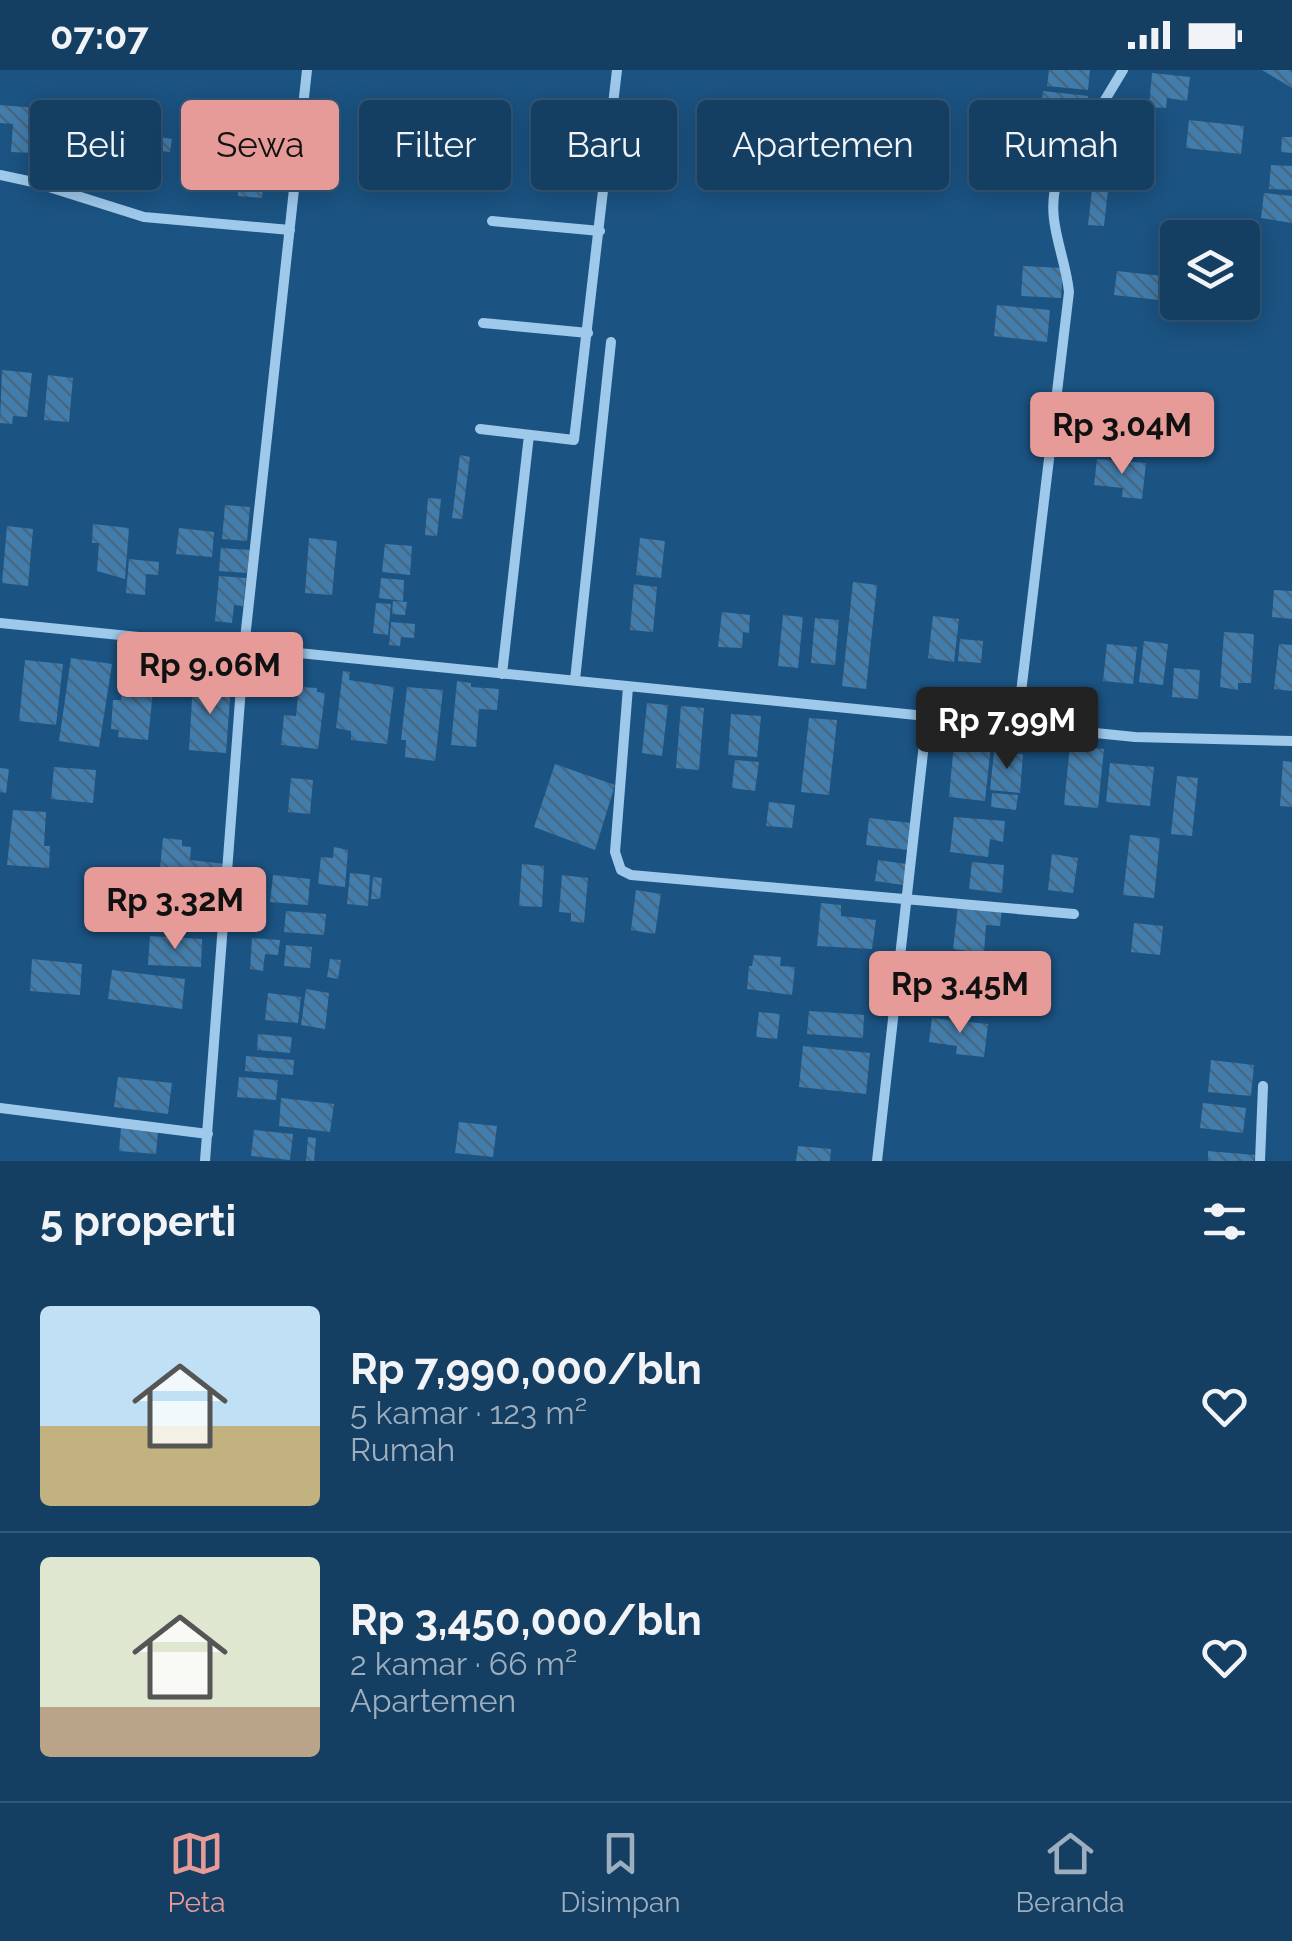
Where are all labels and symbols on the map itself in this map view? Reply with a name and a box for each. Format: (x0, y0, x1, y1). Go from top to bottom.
pin: Rp 3.04M (1019, 392, 1225, 477)
pin: Rp 9.06M (107, 632, 313, 717)
pin: Rp 7.99M (904, 687, 1110, 772)
pin: Rp 3.32M (72, 867, 278, 952)
pin: Rp 3.45M (857, 951, 1063, 1036)

